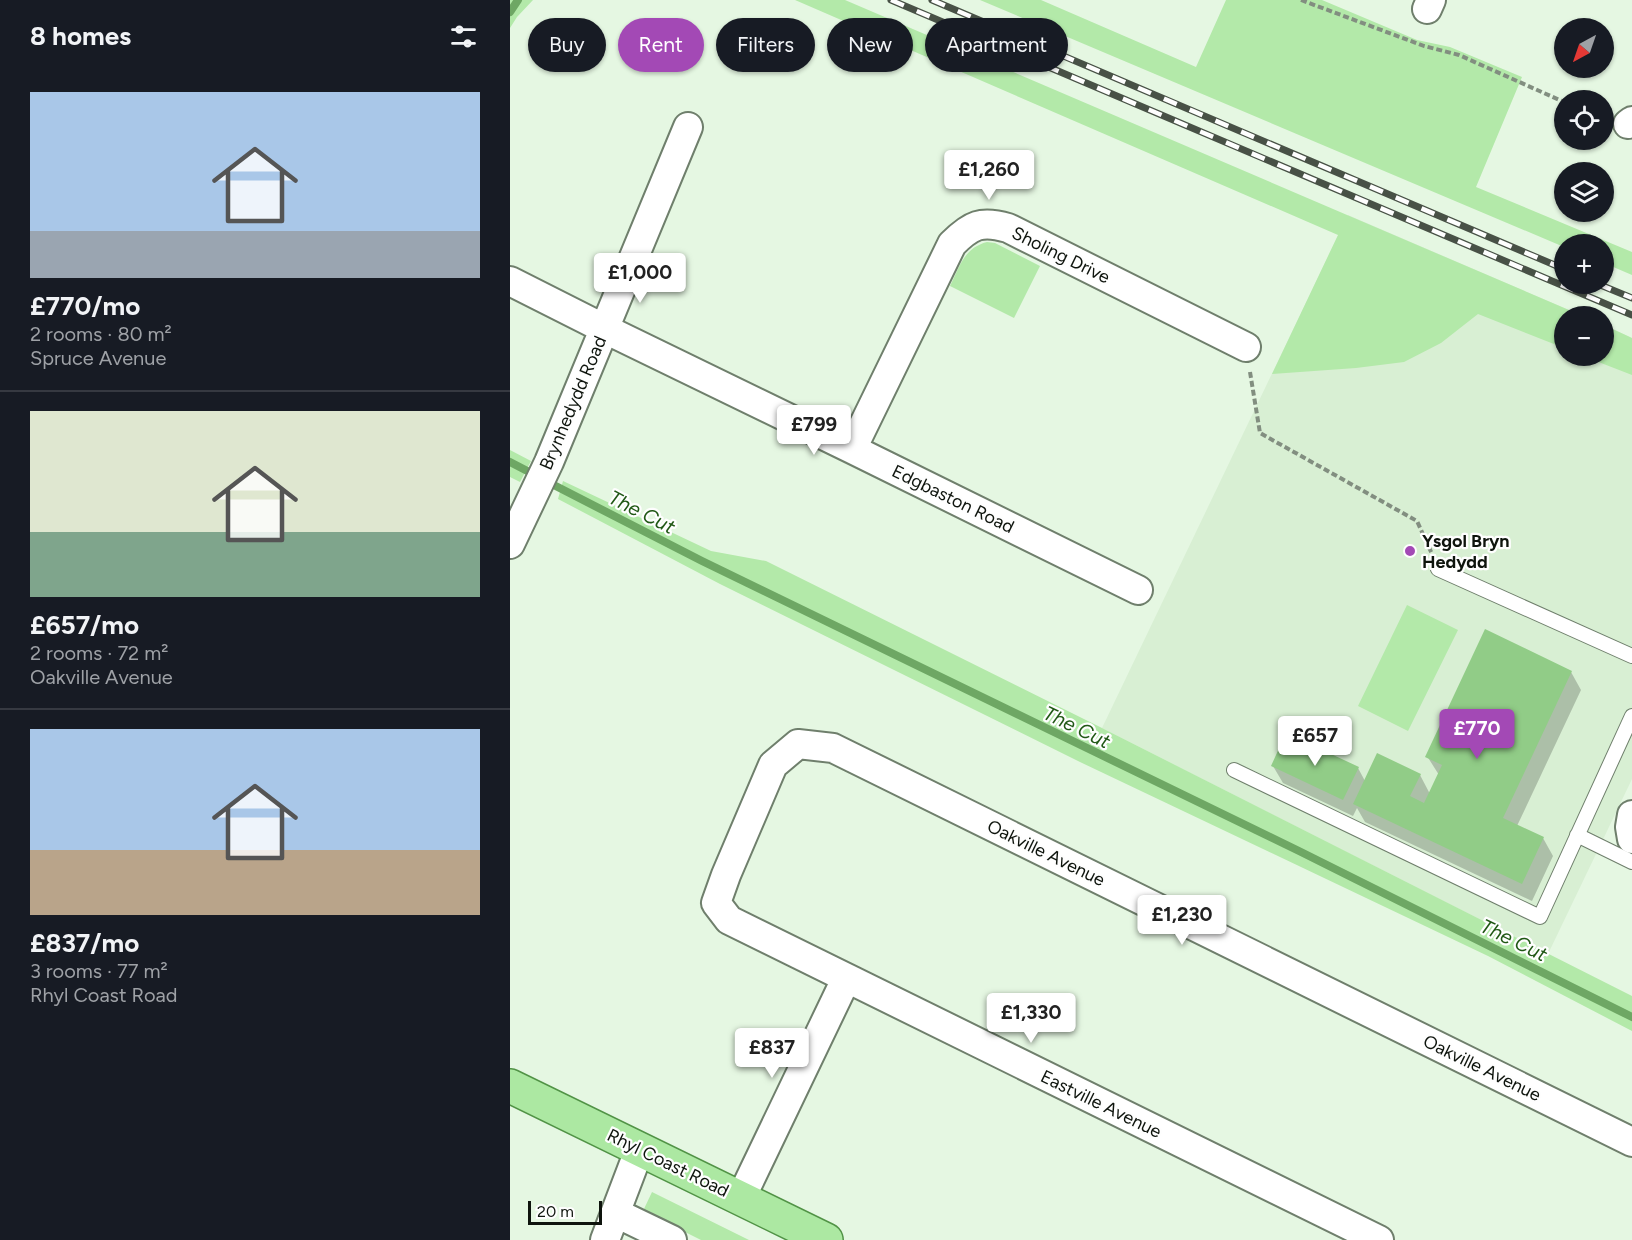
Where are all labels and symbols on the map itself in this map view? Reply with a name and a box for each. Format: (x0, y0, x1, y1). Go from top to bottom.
north arrow (1554, 18, 1614, 78)
pin: £1,260 (940, 150, 1038, 201)
street label: Sholing Drive (1008, 222, 1114, 288)
pin: £1,000 (591, 253, 689, 304)
street label: Brynhedydd Road (535, 333, 611, 473)
pin: £799 (778, 405, 850, 456)
street label: Edgbaston Road (888, 460, 1018, 538)
water label: The Cut (605, 485, 679, 539)
place label: Ysgol Bryn Hedydd (1422, 530, 1510, 573)
marker: Ysgol Bryn Hedydd (1403, 544, 1417, 558)
water label: The Cut (1040, 701, 1115, 754)
pin: £770 (1441, 709, 1513, 760)
pin: £657 (1279, 716, 1351, 767)
street label: Oakville Avenue (983, 815, 1109, 891)
pin: £1,230 (1133, 895, 1231, 946)
water label: The Cut (1477, 914, 1552, 967)
pin: £1,330 (982, 993, 1080, 1044)
pin: £837 (736, 1028, 808, 1079)
street label: Oakville Avenue (1419, 1030, 1545, 1106)
street label: Eastville Avenue (1037, 1065, 1165, 1143)
street label: Rhyl Coast Road (604, 1124, 732, 1202)
scale bar (528, 1198, 602, 1226)

